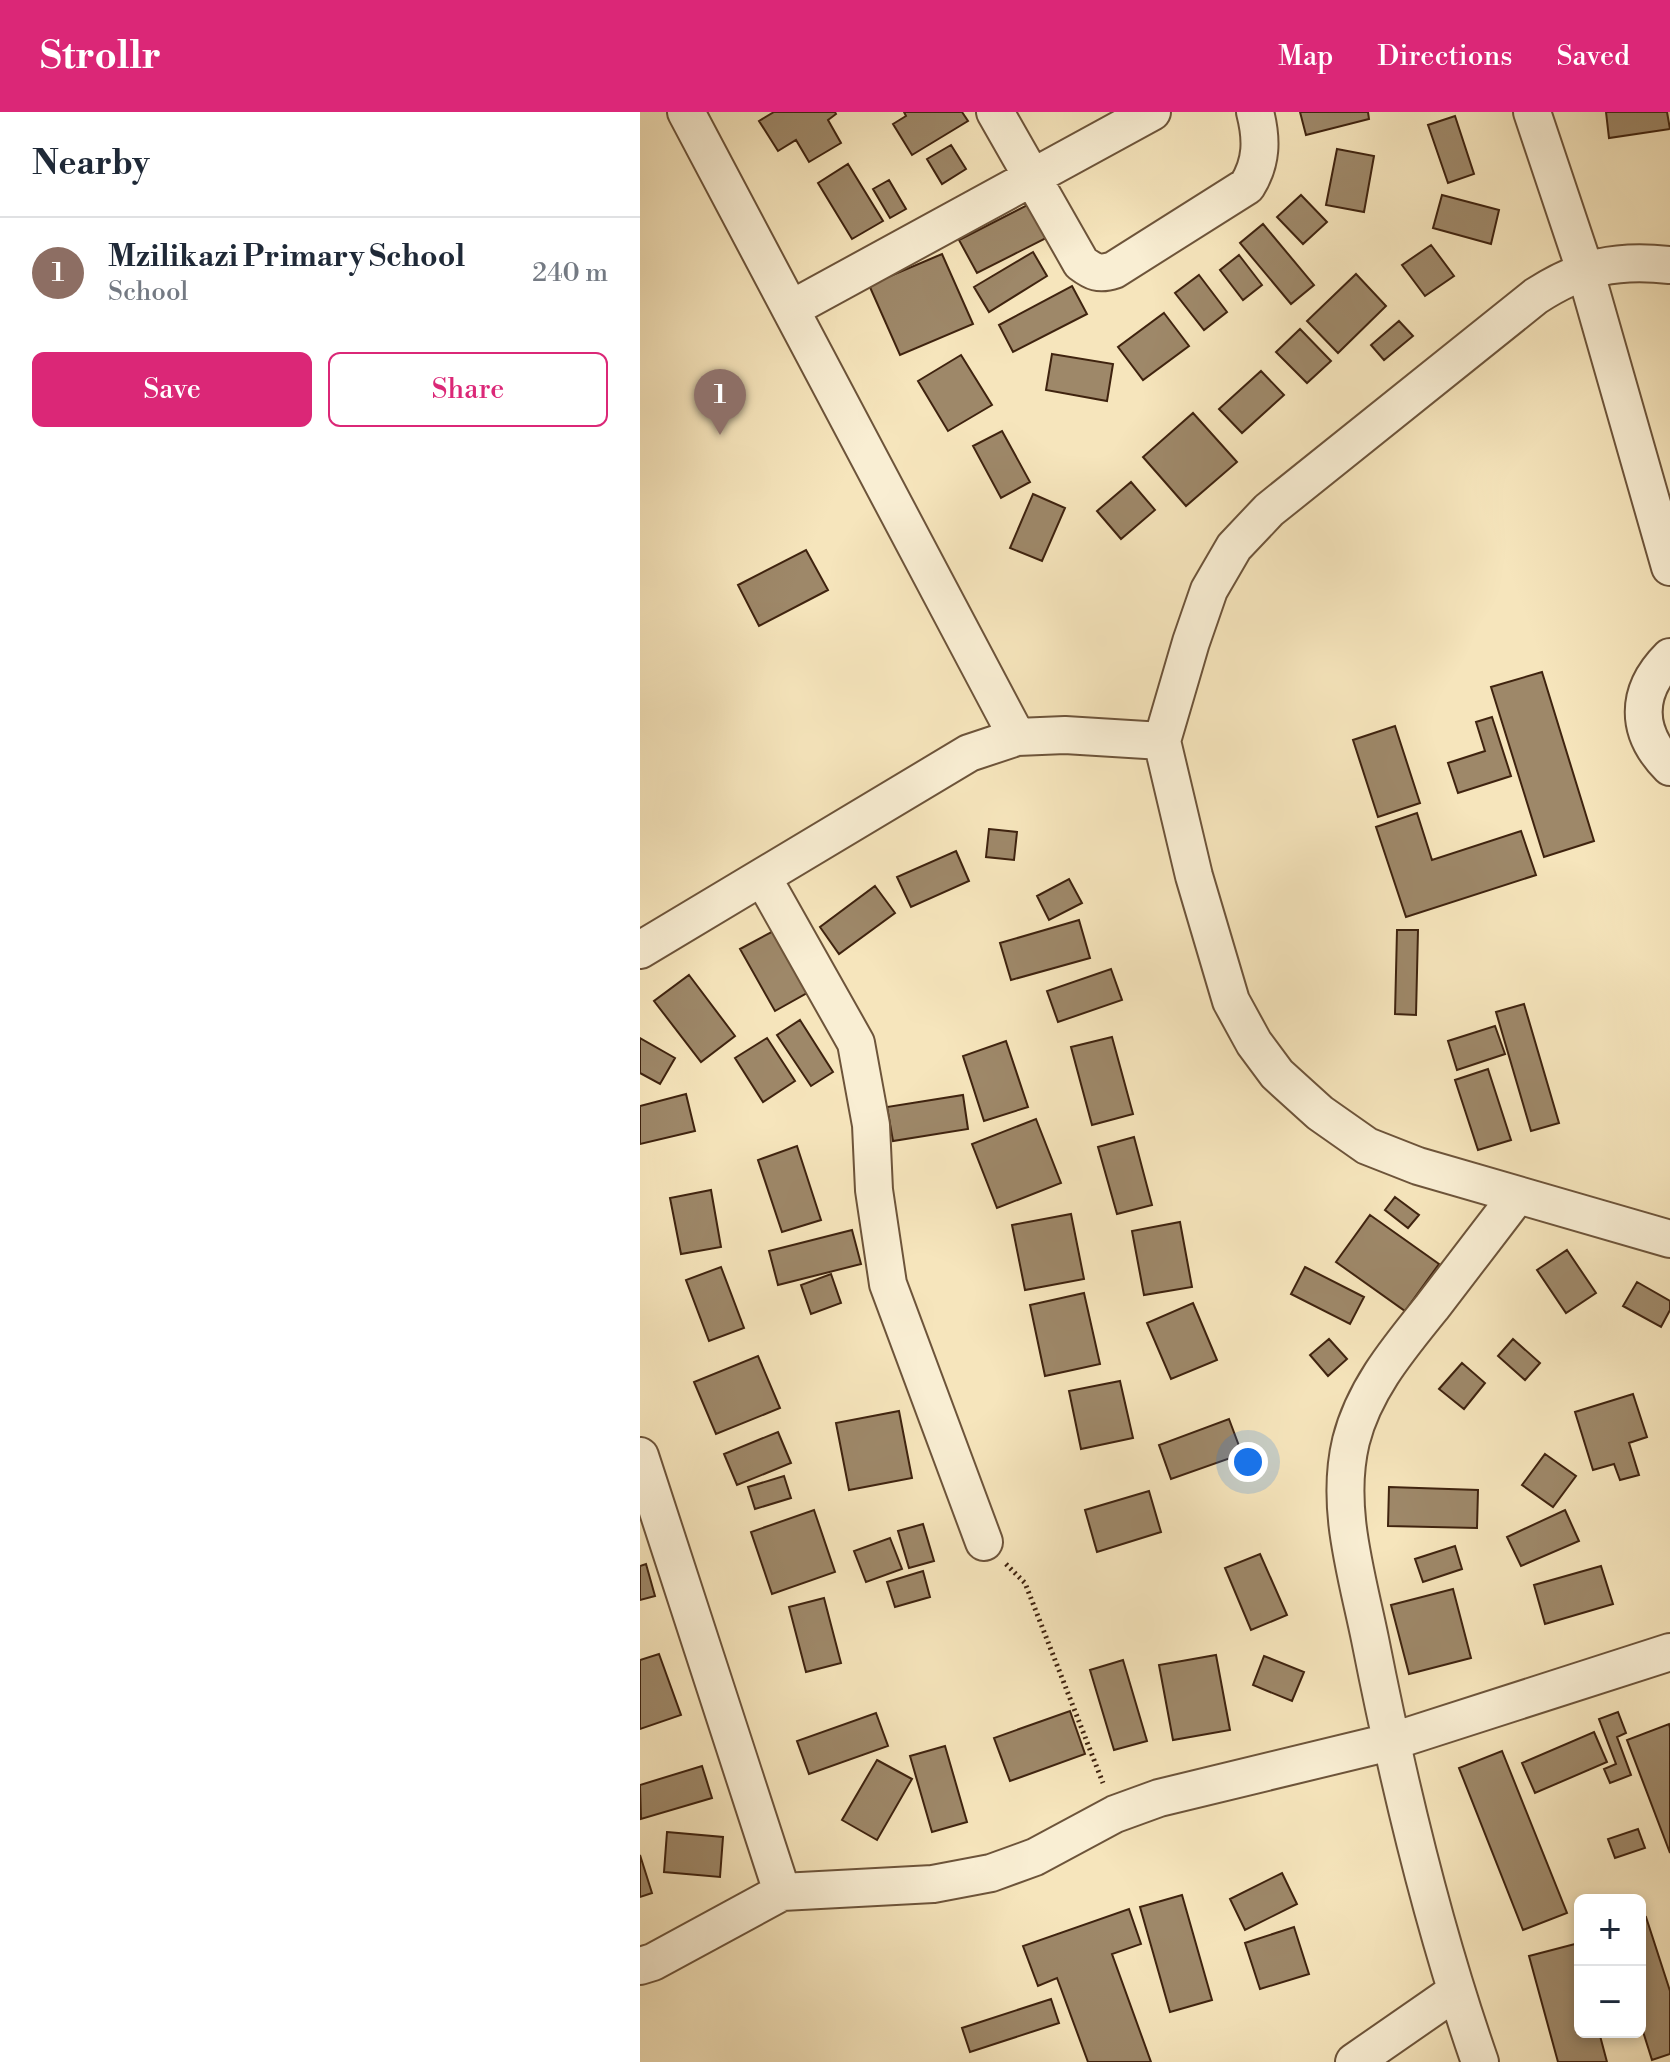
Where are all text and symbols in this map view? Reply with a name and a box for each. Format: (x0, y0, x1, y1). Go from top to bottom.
text: Strollr (40, 33, 161, 80)
text: Map (1278, 39, 1333, 74)
text: Directions (1377, 39, 1512, 74)
text: Saved (1556, 39, 1630, 74)
text: Nearby (32, 143, 150, 185)
text: Mzilikazi Primary School (108, 238, 465, 276)
text: 1 (52, 257, 64, 289)
text: 240 m (532, 257, 608, 289)
text: School (108, 276, 188, 308)
button: Save (32, 352, 312, 427)
button: Share (328, 352, 608, 427)
pin: 1 (694, 369, 746, 435)
your location (1228, 1442, 1268, 1482)
map controls (1574, 1894, 1646, 2038)
button: + (1574, 1894, 1646, 1966)
button: − (1574, 1966, 1646, 2038)

